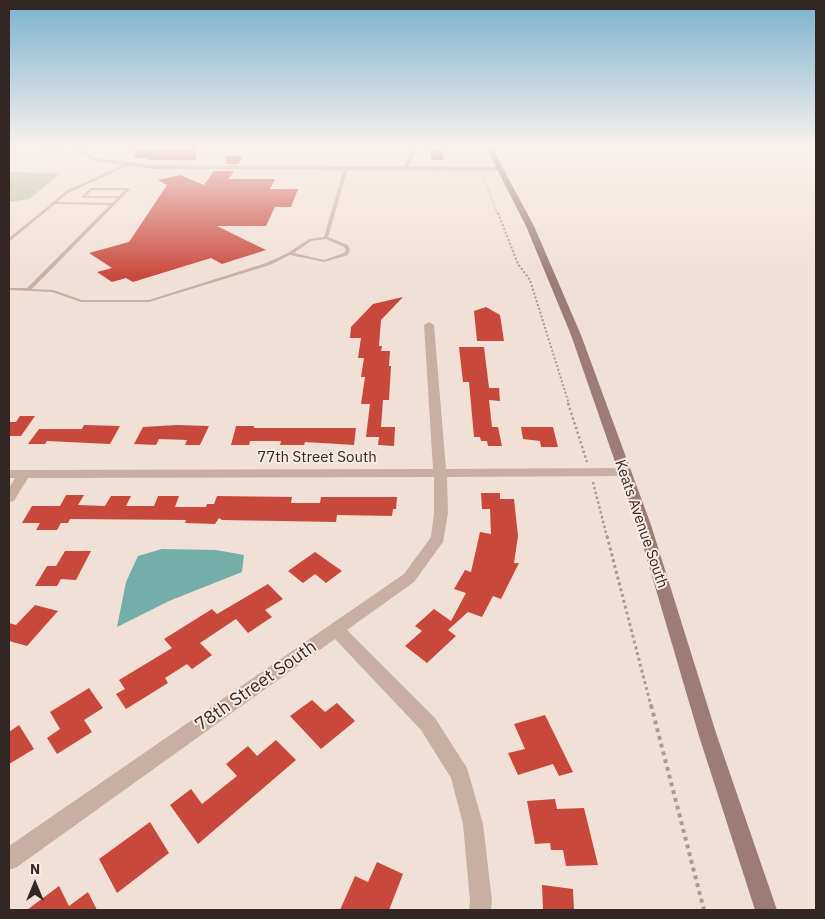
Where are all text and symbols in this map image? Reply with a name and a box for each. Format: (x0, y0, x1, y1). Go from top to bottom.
street label: 77th Street South (257, 449, 377, 467)
street label: Keats Avenue South (611, 457, 671, 591)
street label: 78th Street South (191, 636, 321, 736)
north arrow (10, 859, 60, 909)
text: N (30, 860, 40, 878)

